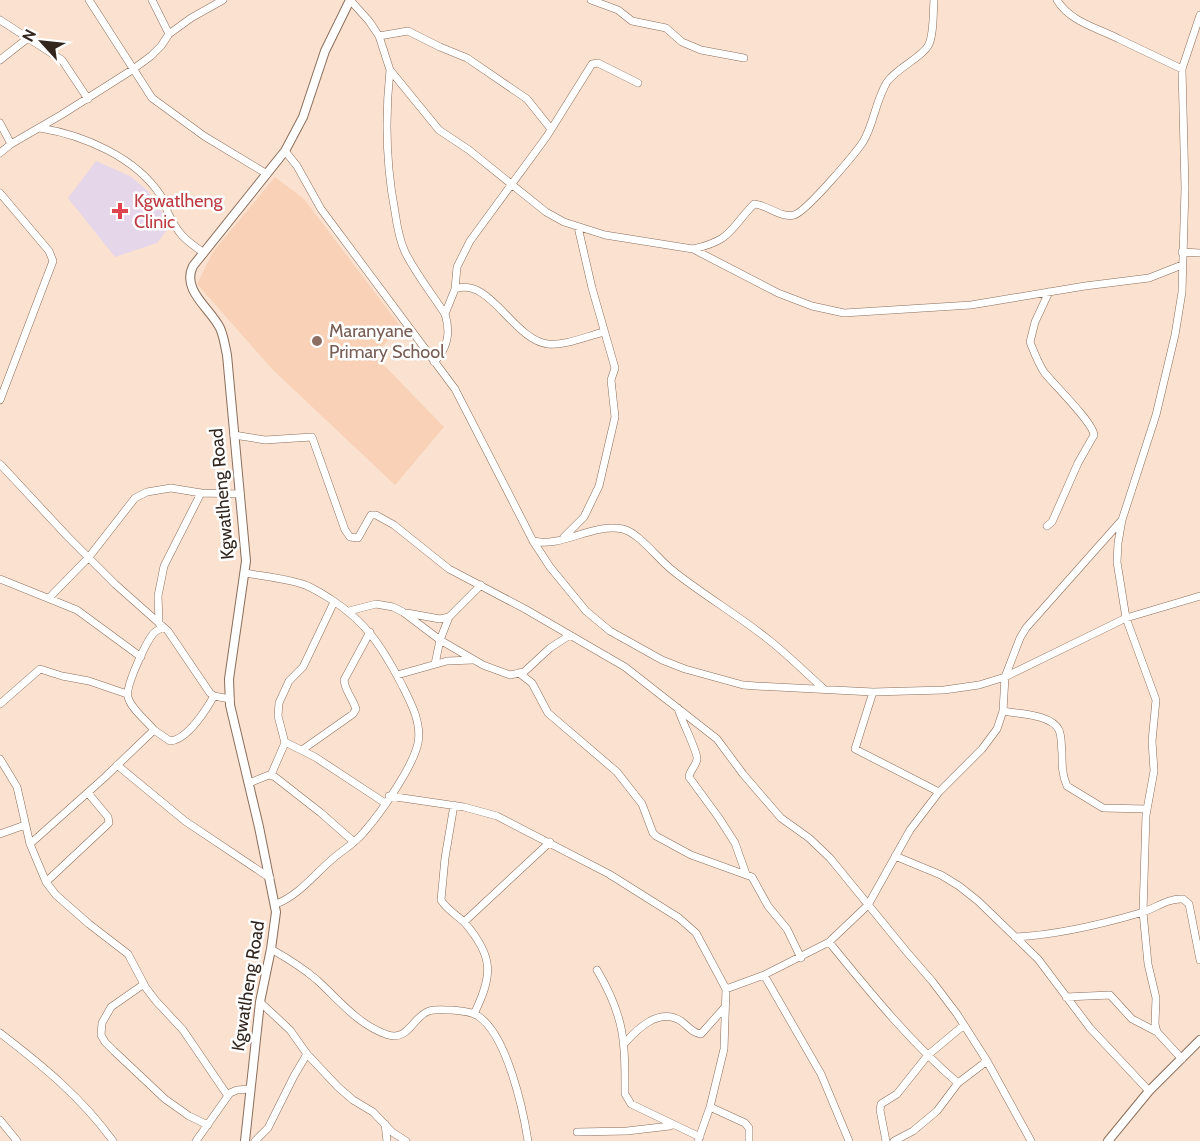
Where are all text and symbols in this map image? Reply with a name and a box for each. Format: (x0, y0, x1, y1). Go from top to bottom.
north arrow (12, 12, 72, 72)
text: N (18, 26, 40, 45)
place label: Kgwatlheng Clinic (134, 190, 224, 233)
marker: Kgwatlheng Clinic (111, 202, 129, 220)
place label: Maranyane Primary School (329, 320, 445, 363)
marker: Maranyane Primary School (310, 334, 324, 348)
street label: Kgwatlheng Road (205, 427, 239, 561)
street label: Kgwatlheng Road (227, 919, 269, 1053)

